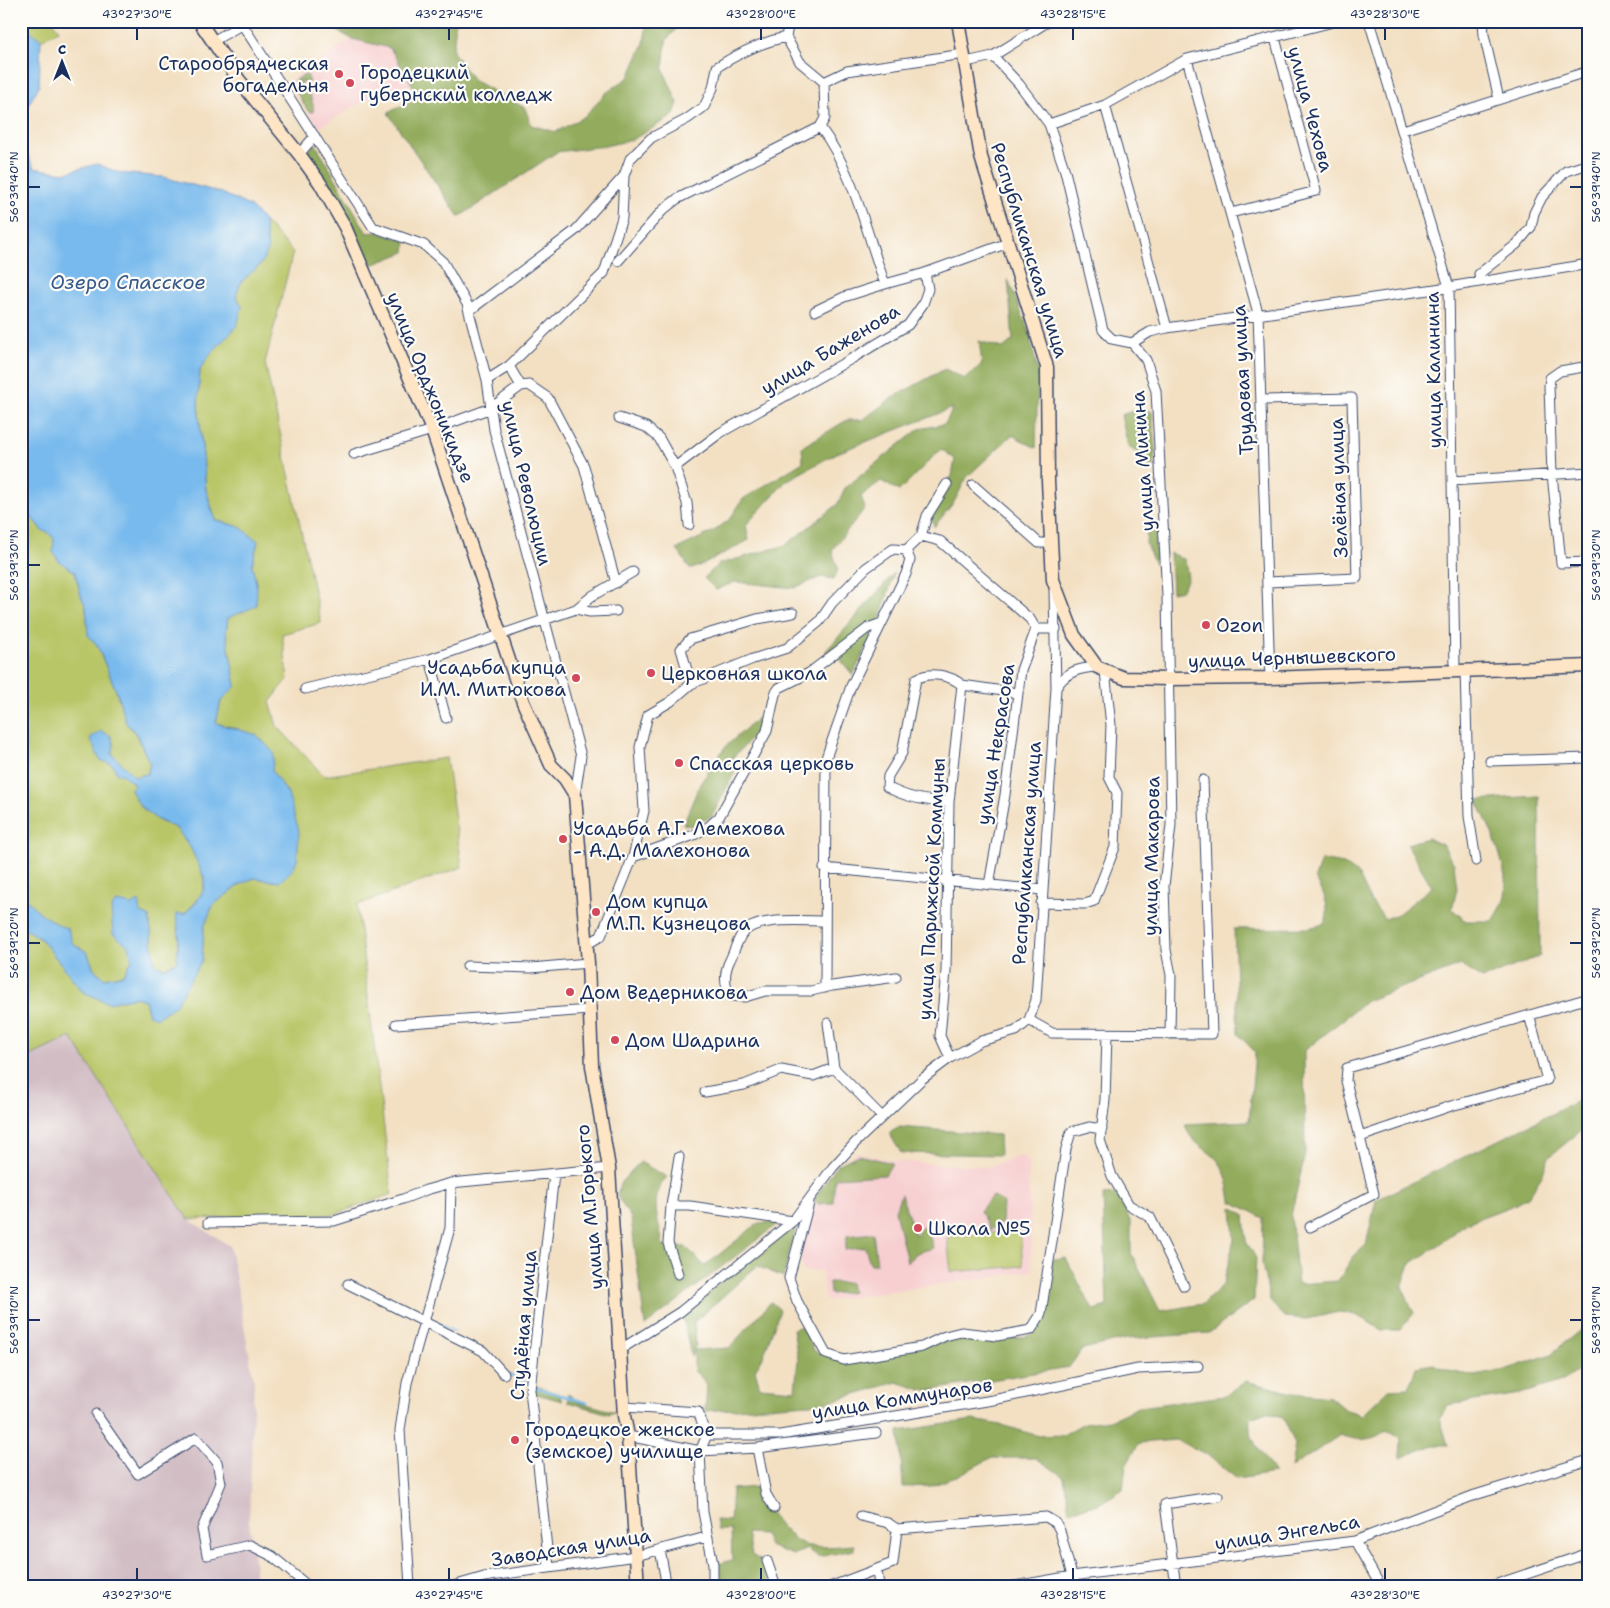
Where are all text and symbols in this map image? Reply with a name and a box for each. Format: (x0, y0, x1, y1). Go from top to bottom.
text: 43°27'30"E (102, 6, 172, 22)
text: 43°27'45"E (415, 6, 483, 22)
text: 43°28'00"E (726, 6, 796, 22)
text: 43°28'15"E (1040, 6, 1106, 22)
text: 43°28'30"E (1350, 6, 1420, 22)
north arrow (38, 38, 88, 88)
text: С (58, 40, 66, 58)
street label: улица Чехова (1282, 44, 1339, 175)
place label: Старообрядческая богадельня (158, 51, 329, 98)
place label: Городецкий губернский колледж (360, 60, 552, 107)
marker: Старообрядческая богадельня (333, 68, 345, 80)
marker: Городецкий губернский колледж (344, 77, 356, 89)
street label: Республиканская улица (985, 139, 1074, 361)
text: 56°39'40"N (6, 151, 22, 223)
text: 56°39'40"N (1588, 151, 1604, 223)
water label: Озеро Спасское (50, 269, 206, 295)
street label: улица Орджоникидзе (381, 288, 480, 486)
street label: улица Калинина (1420, 291, 1447, 449)
street label: улица Баженова (756, 298, 904, 401)
street label: Трудовая улица (1226, 304, 1259, 456)
street label: улица Минина (1125, 390, 1160, 532)
street label: улица Революции (495, 398, 558, 568)
street label: Зелёная улица (1324, 417, 1353, 559)
text: 56°39'30"N (6, 529, 22, 601)
text: 56°39'30"N (1588, 529, 1604, 601)
place label: Ozon (1216, 613, 1263, 638)
marker: Ozon (1200, 619, 1212, 631)
street label: улица Чернышевского (1187, 641, 1397, 674)
place label: Усадьба купца И.М. Митюкова (420, 655, 566, 702)
place label: Церковная школа (661, 661, 827, 686)
street label: улица Некрасова (970, 661, 1021, 827)
marker: Церковная школа (645, 667, 657, 679)
marker: Усадьба купца И.М. Митюкова (570, 672, 582, 684)
street label: Республиканская улица (1006, 740, 1047, 966)
place label: Спасская церковь (689, 751, 854, 776)
marker: Спасская церковь (673, 757, 685, 769)
street label: улица Парижской Коммуны (912, 757, 951, 1021)
street label: улица Макарова (1138, 776, 1165, 936)
place label: Усадьба А.Г. Лемехова - А.Д. Малехонова (573, 816, 785, 863)
marker: Усадьба А.Г. Лемехова - А.Д. Малехонова (557, 833, 569, 845)
place label: Дом купца М.П. Кузнецова (606, 889, 751, 936)
marker: Дом купца М.П. Кузнецова (590, 906, 602, 918)
text: 56°39'20"N (6, 907, 22, 979)
text: 56°39'20"N (1588, 907, 1604, 979)
place label: Дом Ведерникова (580, 980, 748, 1005)
marker: Дом Ведерникова (564, 986, 576, 998)
place label: Дом Шадрина (625, 1028, 760, 1053)
marker: Дом Шадрина (609, 1034, 621, 1046)
street label: улица М.Горького (570, 1123, 609, 1291)
place label: Школа №5 (928, 1216, 1031, 1241)
marker: Школа №5 (912, 1222, 924, 1234)
street label: Студёная улица (504, 1249, 543, 1401)
text: 56°39'10"N (6, 1286, 22, 1354)
text: 56°39'10"N (1588, 1286, 1604, 1354)
street label: улица Коммунаров (810, 1372, 994, 1425)
place label: Городецкое женское (земское) училище (525, 1417, 715, 1464)
marker: Городецкое женское (земское) училище (509, 1434, 521, 1446)
street label: улица Энгельса (1213, 1509, 1361, 1556)
street label: Заводская улица (490, 1523, 653, 1572)
text: 43°27'30"E (102, 1587, 172, 1603)
text: 43°27'45"E (415, 1587, 483, 1603)
text: 43°28'00"E (726, 1587, 796, 1603)
text: 43°28'15"E (1040, 1587, 1106, 1603)
text: 43°28'30"E (1350, 1587, 1420, 1603)

